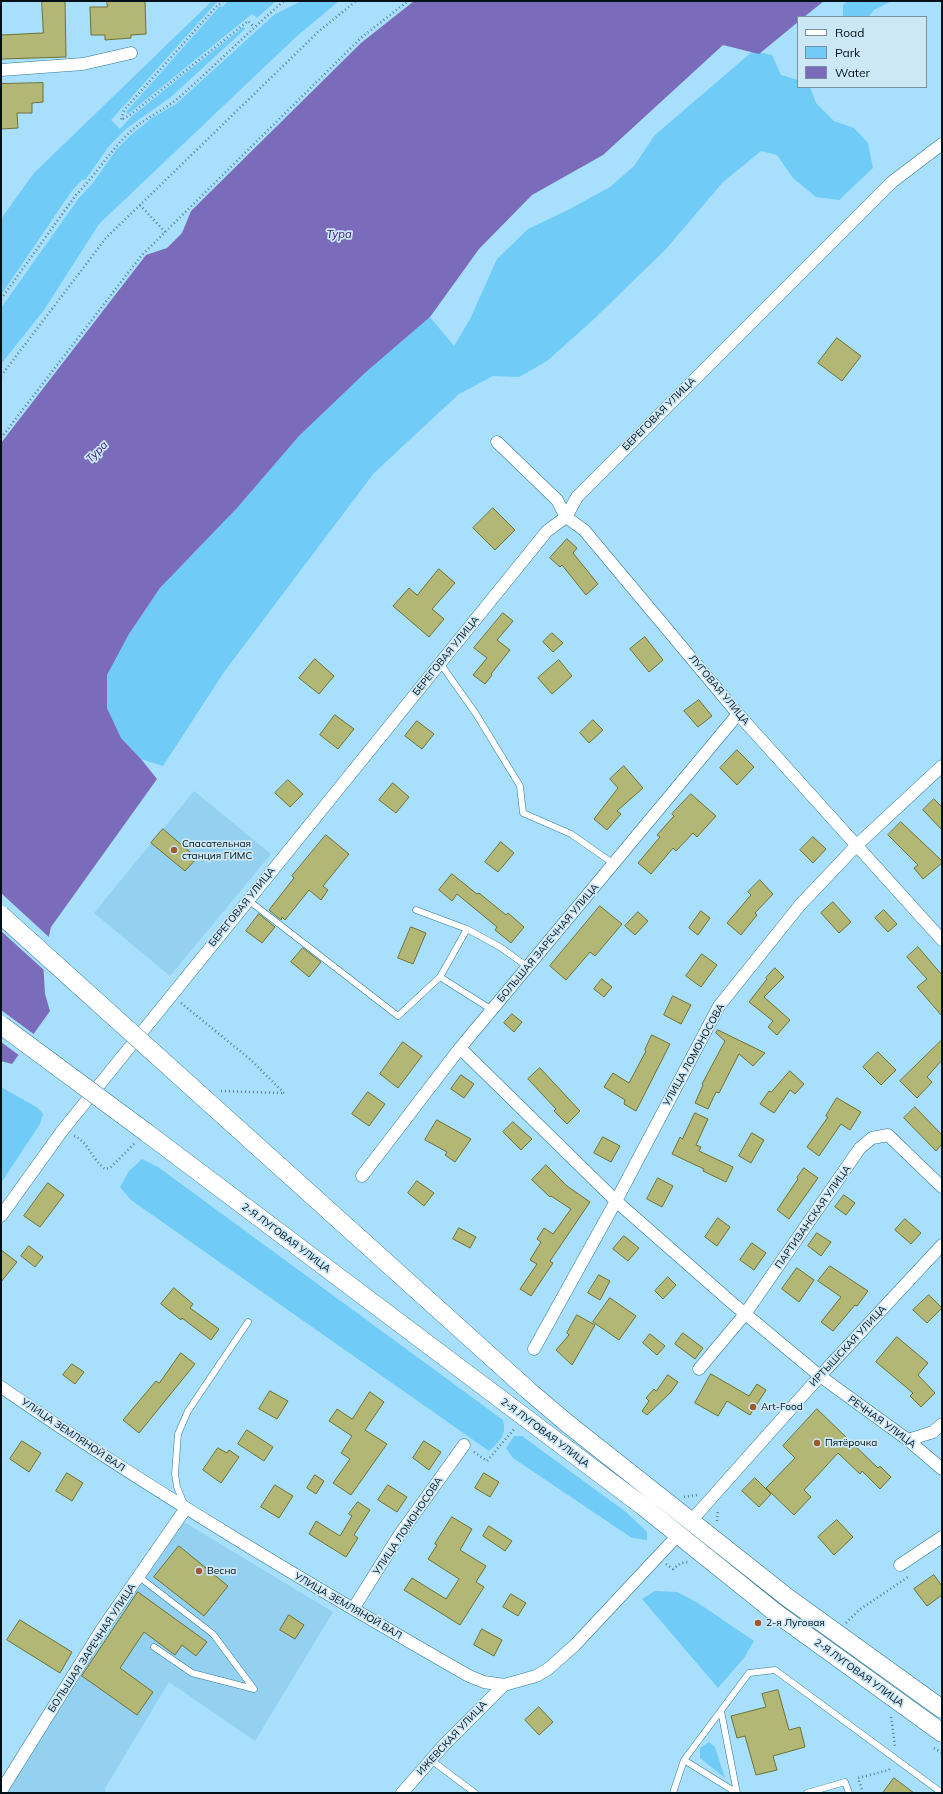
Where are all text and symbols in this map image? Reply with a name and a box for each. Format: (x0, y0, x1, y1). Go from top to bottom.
legend (797, 16, 927, 88)
text: Road (835, 25, 864, 40)
text: Park (835, 45, 860, 60)
text: Water (835, 65, 870, 80)
water label: Тура (326, 228, 352, 242)
street label: БЕРЕГОВАЯ УЛИЦА (620, 375, 698, 453)
water label: Тура (83, 438, 111, 466)
street label: БЕРЕГОВАЯ УЛИЦА (410, 614, 482, 698)
street label: ЛУГОВАЯ УЛИЦА (686, 652, 752, 728)
place label: Спасательная станция ГИМС (182, 838, 252, 862)
marker: Спасательная станция ГИМС (169, 845, 179, 855)
street label: БЕРЕГОВАЯ УЛИЦА (206, 865, 278, 949)
street label: БОЛЬШАЯ ЗАРЕЧНАЯ УЛИЦА (495, 881, 601, 1005)
street label: УЛИЦА ЛОМОНОСОВА (661, 1002, 727, 1108)
street label: ПАРТИЗАНСКАЯ УЛИЦА (773, 1163, 853, 1271)
street label: 2-Я ЛУГОВАЯ УЛИЦА (239, 1201, 333, 1275)
street label: ИРТЫШСКАЯ УЛИЦА (807, 1303, 889, 1389)
street label: РЕЧНАЯ УЛИЦА (846, 1393, 918, 1451)
street label: УЛИЦА ЗЕМЛЯНОЙ ВАЛ (19, 1396, 127, 1474)
street label: 2-Я ЛУГОВАЯ УЛИЦА (498, 1396, 592, 1470)
place label: Art-Food (761, 1401, 803, 1413)
marker: Art-Food (748, 1402, 758, 1412)
place label: Пятёрочка (825, 1437, 877, 1449)
marker: Пятёрочка (812, 1438, 822, 1448)
street label: УЛИЦА ЛОМОНОСОВА (371, 1475, 445, 1577)
place label: Весна (207, 1565, 236, 1577)
marker: Весна (194, 1566, 204, 1576)
street label: УЛИЦА ЗЕМЛЯНОЙ ВАЛ (292, 1570, 404, 1642)
street label: БОЛЬШАЯ ЗАРЕЧНАЯ УЛИЦА (46, 1581, 138, 1715)
place label: 2-я Луговая (766, 1617, 825, 1629)
marker: 2-я Луговая (753, 1618, 763, 1628)
street label: 2-Я ЛУГОВАЯ УЛИЦА (812, 1636, 906, 1710)
street label: ИЖЕВСКАЯ УЛИЦА (414, 1698, 490, 1778)

